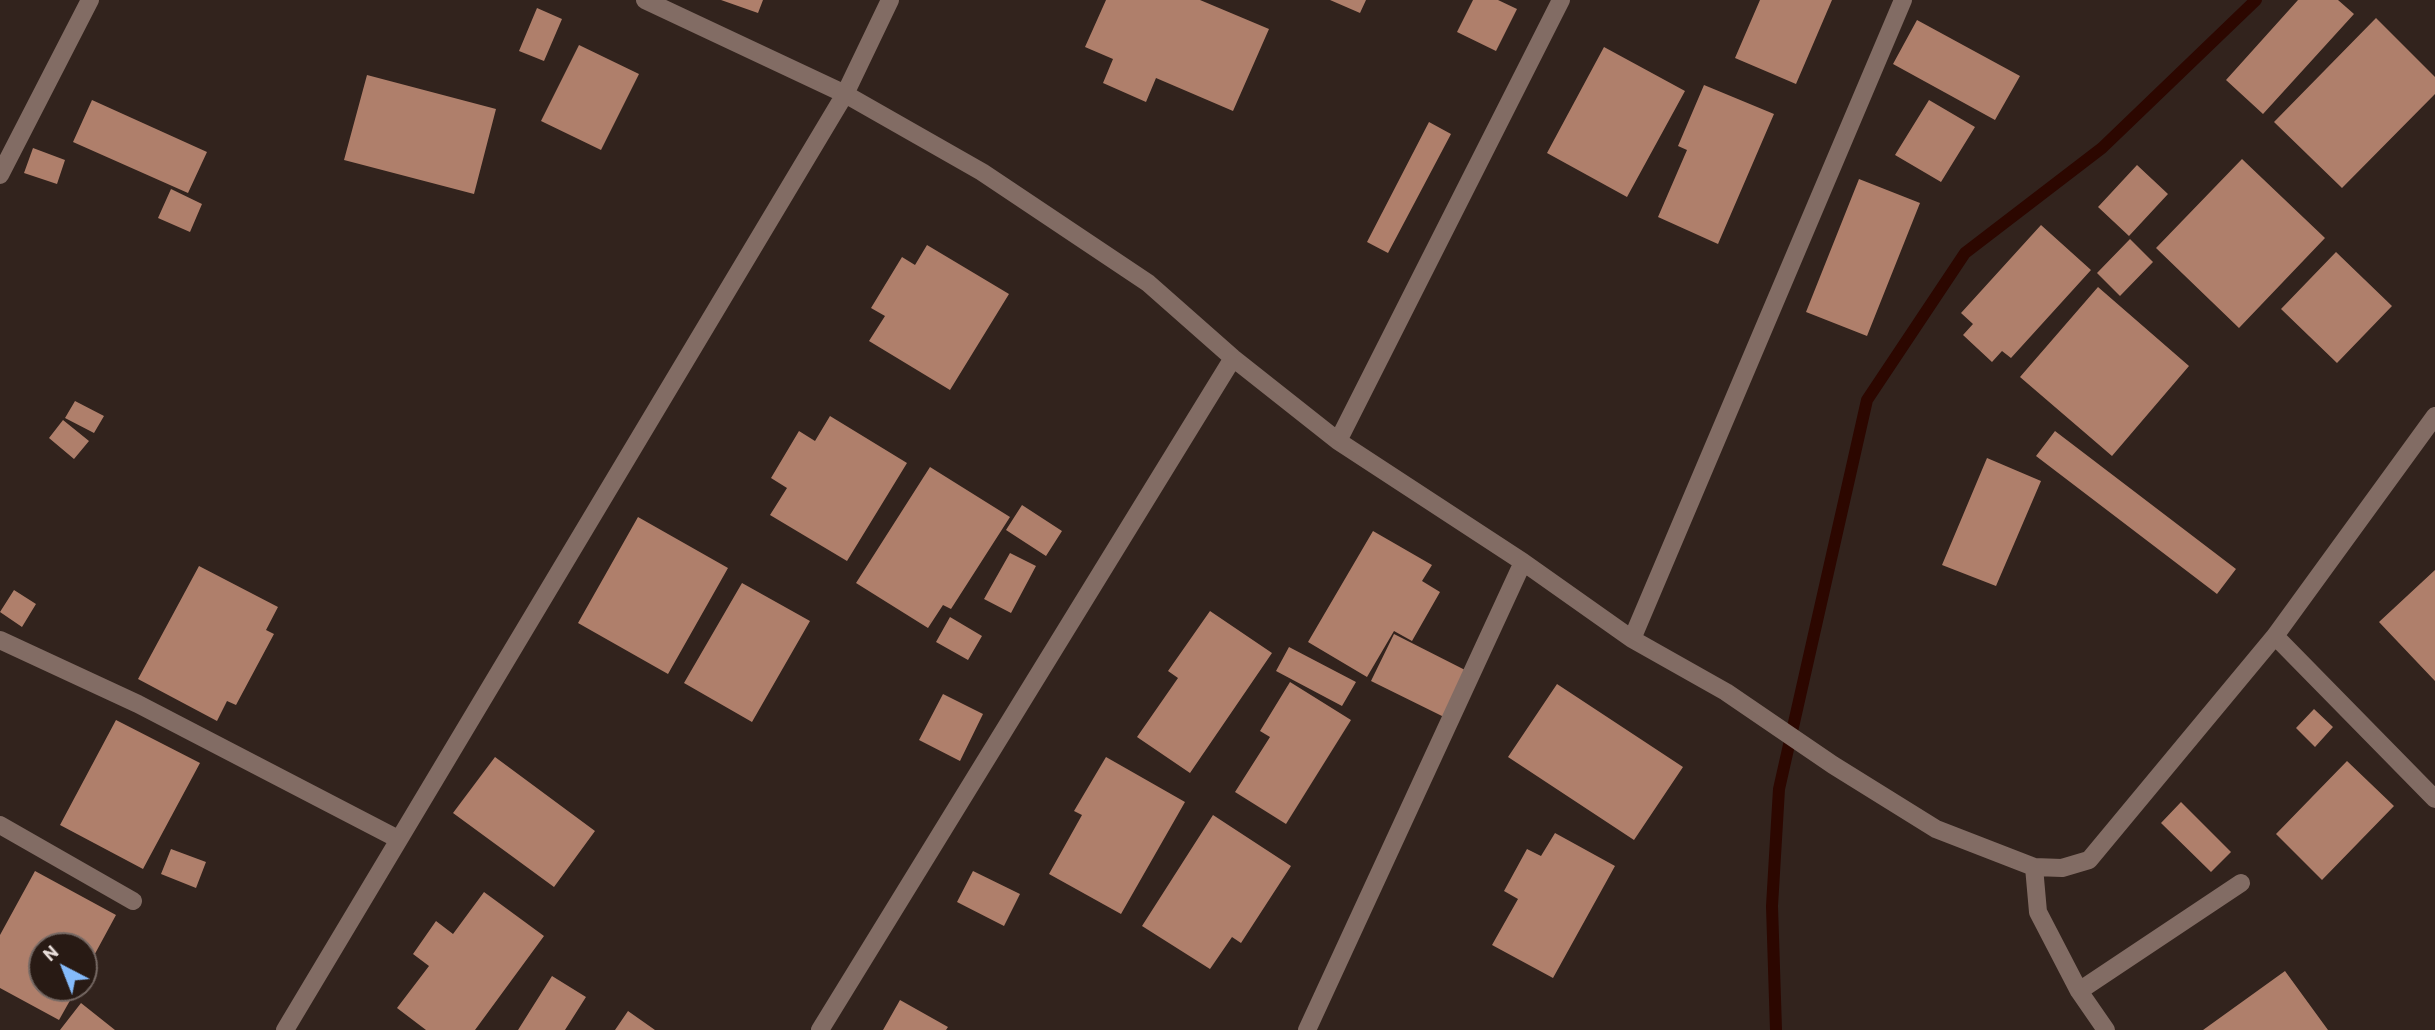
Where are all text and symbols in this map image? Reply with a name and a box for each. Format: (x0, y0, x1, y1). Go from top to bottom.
north arrow (28, 932, 98, 1002)
text: N (38, 940, 62, 965)

